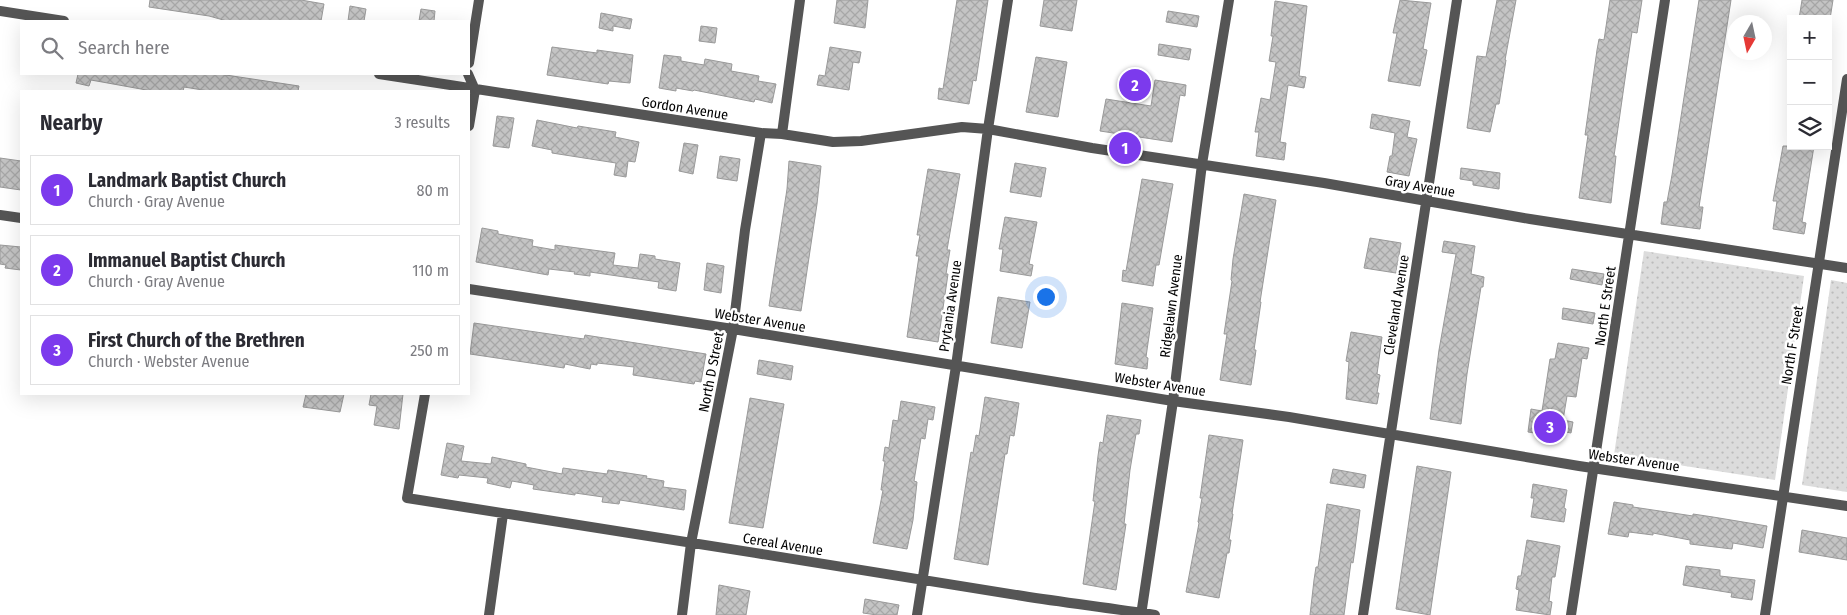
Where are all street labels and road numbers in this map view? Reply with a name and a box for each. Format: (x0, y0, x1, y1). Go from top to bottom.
street label: Gordon Avenue (640, 93, 730, 124)
street label: Gray Avenue (1384, 172, 1456, 201)
street label: Ridgelawn Avenue (1157, 253, 1186, 359)
street label: Cleveland Avenue (1380, 254, 1413, 356)
street label: Prytania Avenue (936, 259, 965, 353)
street label: North E Street (1591, 265, 1620, 347)
street label: North F Street (1778, 304, 1807, 386)
street label: Webster Avenue (713, 305, 807, 336)
street label: North D Street (695, 330, 728, 414)
street label: Webster Avenue (1113, 369, 1207, 400)
street label: Webster Avenue (1587, 446, 1681, 475)
street label: Cereal Avenue (742, 530, 824, 559)

